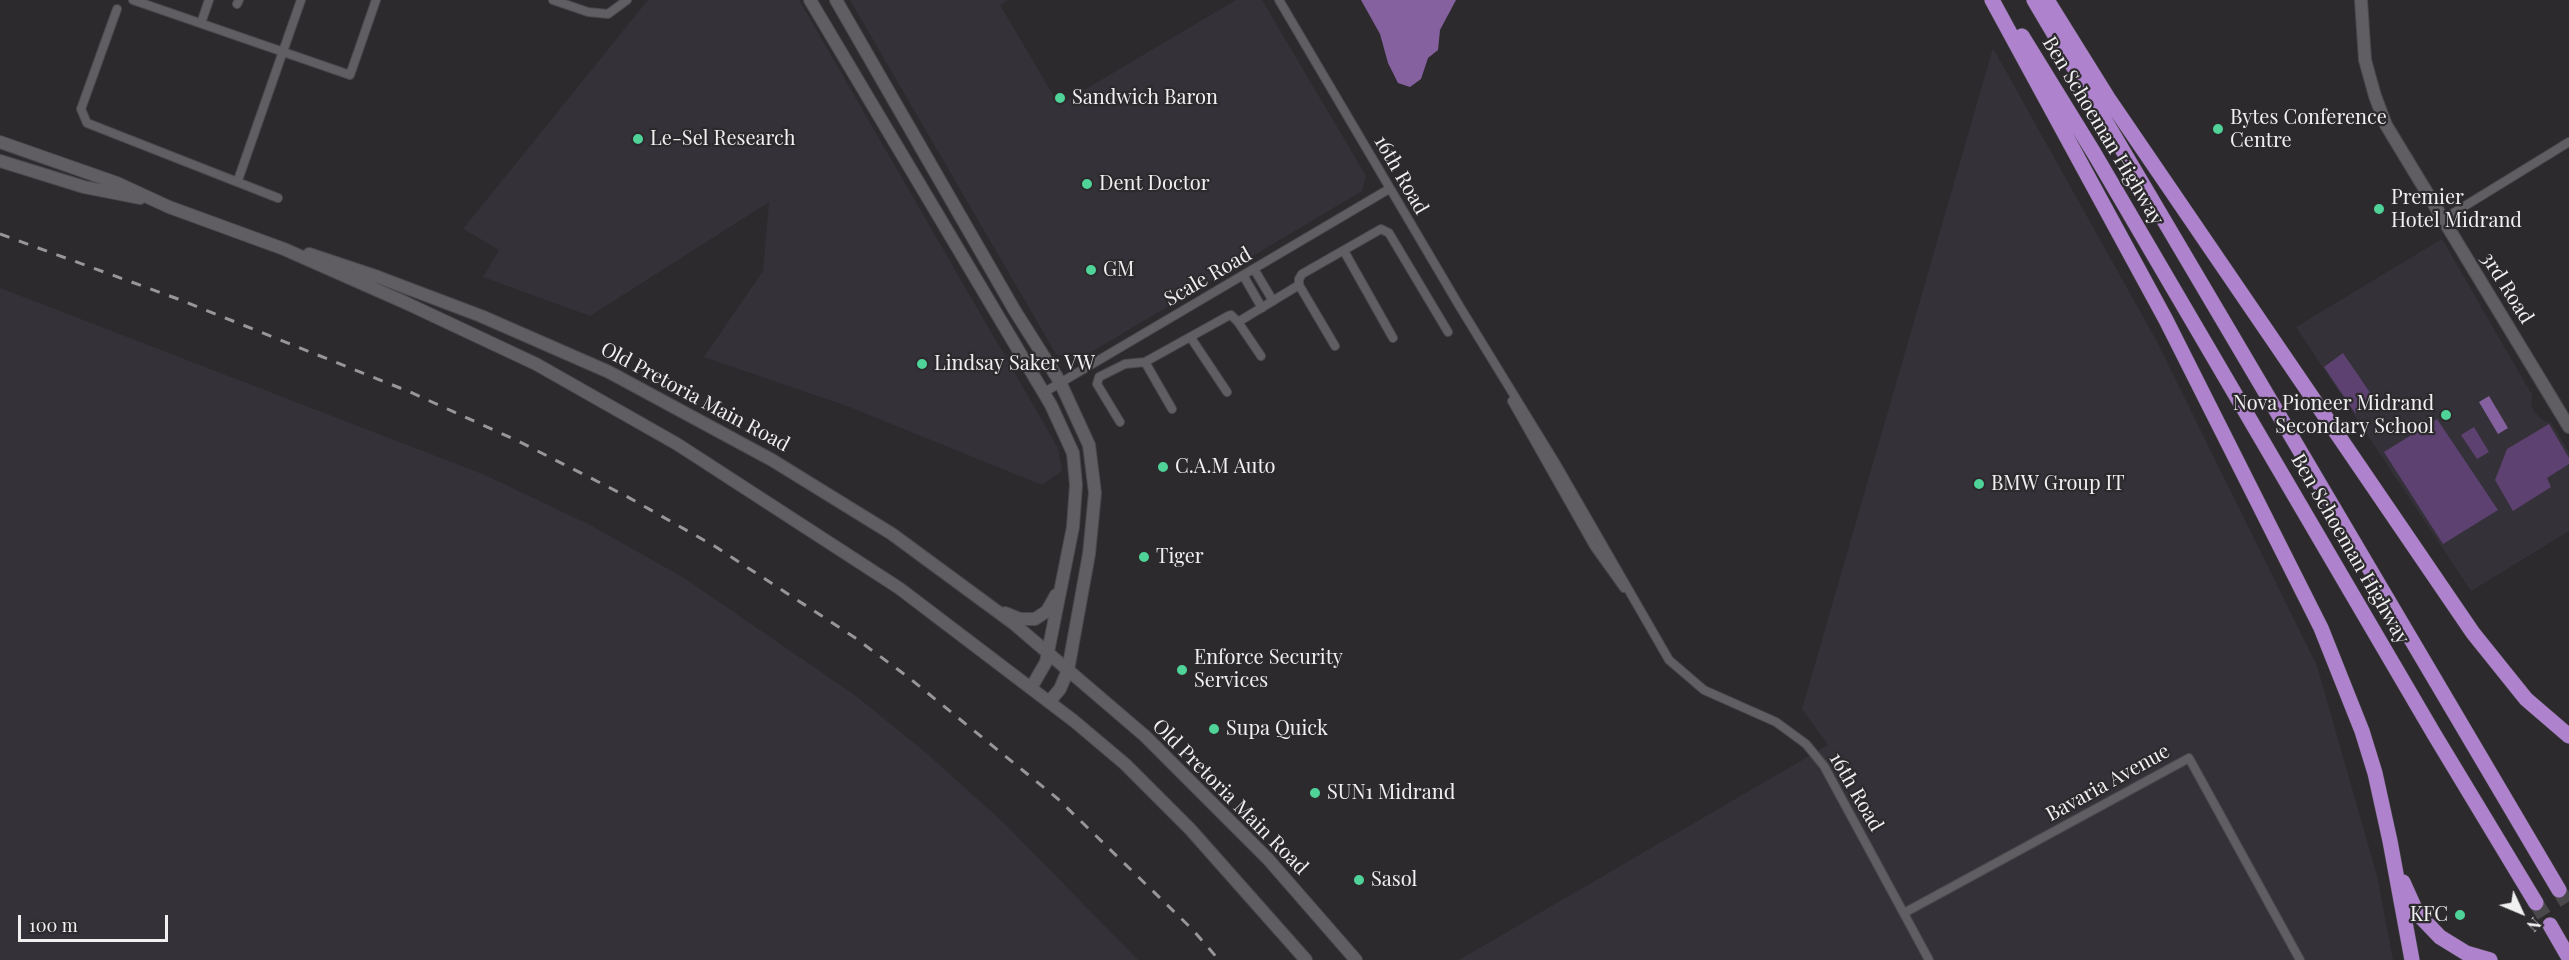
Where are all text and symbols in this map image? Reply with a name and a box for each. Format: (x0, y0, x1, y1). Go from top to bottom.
street label: Ben Schoeman Highway (2037, 32, 2169, 230)
place label: Sandwich Baron (1072, 86, 1218, 110)
marker: Sandwich Baron (1053, 91, 1067, 105)
place label: Bytes Conference Centre (2230, 106, 2387, 153)
marker: Bytes Conference Centre (2211, 122, 2225, 136)
place label: Le-Sel Research (650, 127, 796, 151)
street label: 16th Road (1369, 131, 1433, 219)
marker: Le-Sel Research (631, 132, 645, 146)
place label: Dent Doctor (1099, 172, 1210, 196)
marker: Dent Doctor (1080, 177, 1094, 191)
place label: Premier Hotel Midrand (2391, 186, 2522, 233)
marker: Premier Hotel Midrand (2372, 202, 2386, 216)
street label: Scale Road (1160, 242, 1256, 312)
street label: 3rd Road (2476, 248, 2538, 328)
place label: GM (1103, 258, 1134, 282)
marker: GM (1084, 263, 1098, 277)
street label: Old Pretoria Main Road (596, 337, 794, 457)
place label: Lindsay Saker VW (934, 352, 1095, 376)
marker: Lindsay Saker VW (915, 357, 929, 371)
place label: Nova Pioneer Midrand Secondary School (2233, 392, 2434, 439)
marker: Nova Pioneer Midrand Secondary School (2439, 408, 2453, 422)
street label: Ben Schoeman Highway (2286, 450, 2414, 648)
place label: C.A.M Auto (1175, 455, 1275, 479)
marker: C.A.M Auto (1156, 460, 1170, 474)
place label: BMW Group IT (1991, 472, 2125, 496)
marker: BMW Group IT (1972, 477, 1986, 491)
place label: Tiger (1156, 545, 1204, 569)
marker: Tiger (1137, 550, 1151, 564)
place label: Enforce Security Services (1194, 646, 1343, 693)
marker: Enforce Security Services (1175, 663, 1189, 677)
street label: Old Pretoria Main Road (1147, 714, 1313, 880)
place label: Supa Quick (1226, 717, 1328, 741)
marker: Supa Quick (1207, 722, 1221, 736)
street label: Bavaria Avenue (2042, 739, 2174, 827)
street label: 16th Road (1824, 748, 1888, 836)
place label: SUN1 Midrand (1327, 781, 1455, 805)
marker: SUN1 Midrand (1308, 786, 1322, 800)
place label: Sasol (1371, 868, 1417, 892)
marker: Sasol (1352, 873, 1366, 887)
north arrow (2491, 882, 2551, 942)
scale bar (21, 903, 171, 941)
place label: KFC (2410, 903, 2448, 927)
marker: KFC (2453, 908, 2467, 922)
text: 100 m (29, 913, 78, 937)
text: N (2523, 913, 2546, 936)

